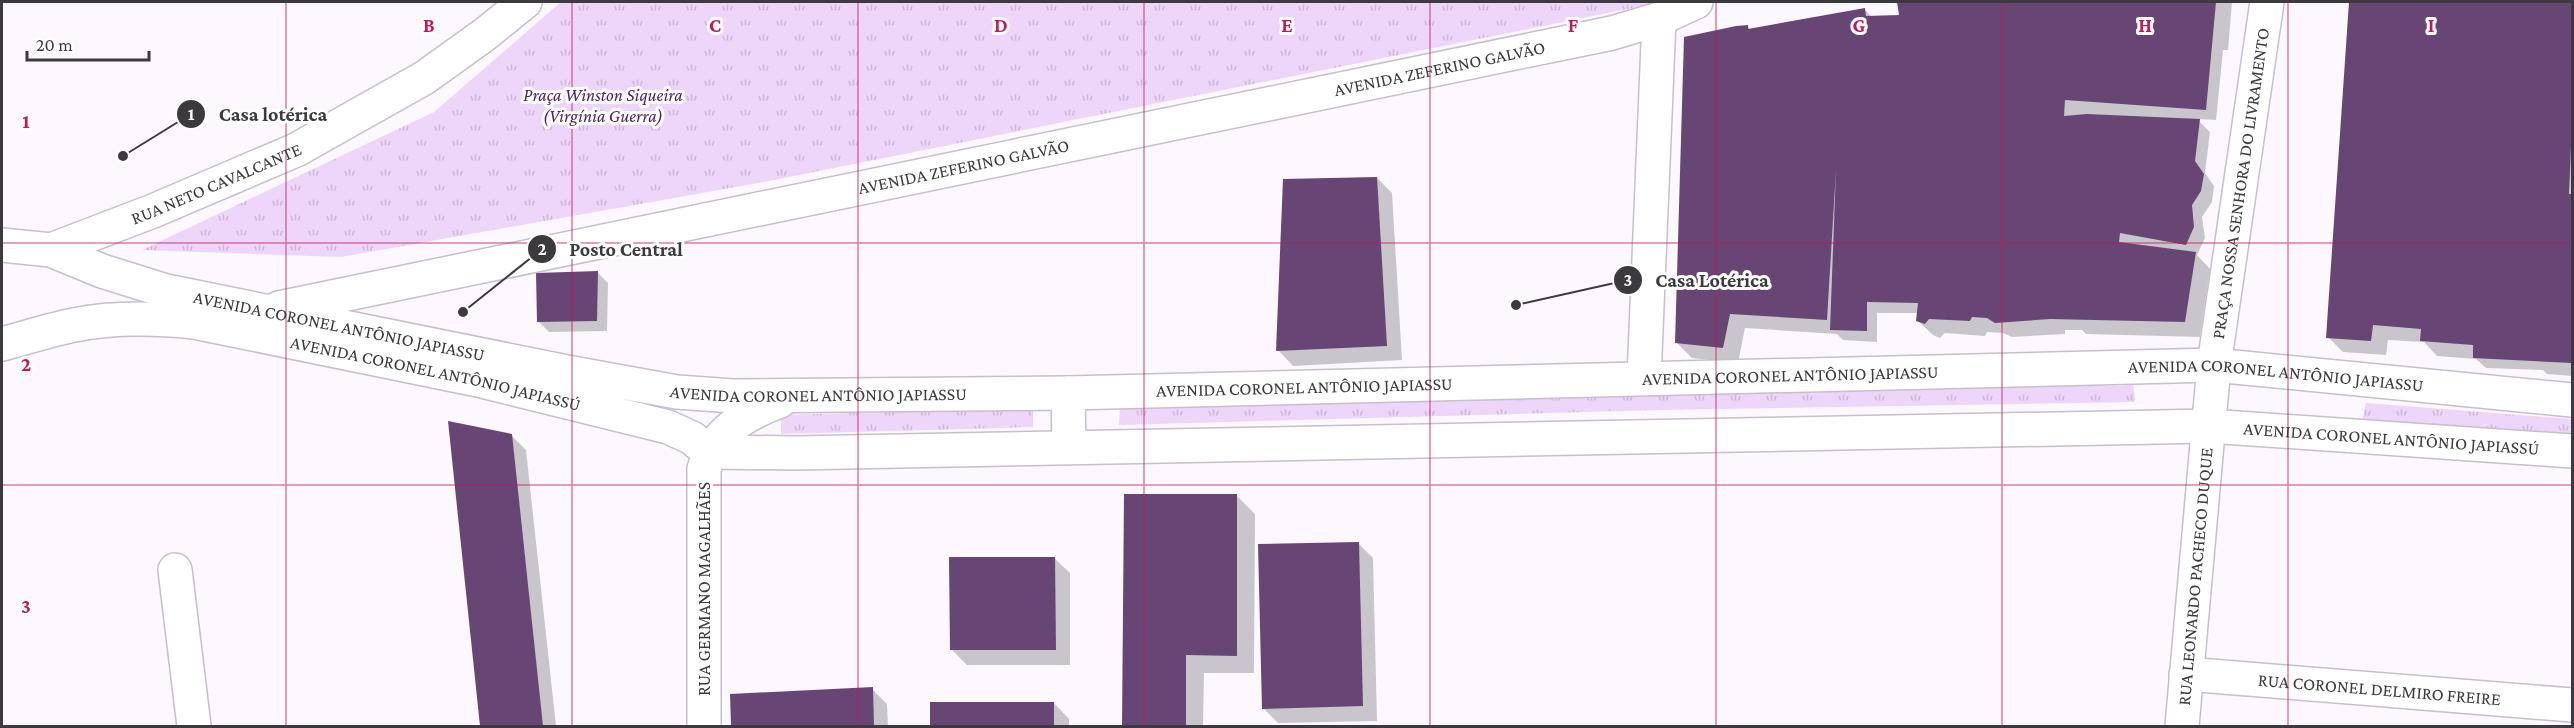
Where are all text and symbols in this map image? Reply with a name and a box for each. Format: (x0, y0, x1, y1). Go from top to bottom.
text: B (423, 14, 435, 36)
text: C (709, 14, 721, 36)
text: D (994, 14, 1008, 36)
text: E (1281, 14, 1293, 36)
text: F (1568, 14, 1579, 36)
text: G (1853, 14, 1866, 36)
text: H (2138, 14, 2152, 36)
text: I (2428, 14, 2435, 36)
scale bar (27, 24, 148, 62)
street label: PRAÇA NOSSA SENHORA DO LIVRAMENTO (2208, 26, 2273, 340)
text: 20 m (36, 35, 73, 55)
street label: AVENIDA ZEFERINO GALVÃO (1332, 37, 1547, 100)
park label: Praça Winston Siqueira (Virgínia Guerra) (523, 85, 683, 127)
callout: Casa lotérica (176, 95, 339, 133)
text: Casa lotérica (219, 103, 328, 125)
text: 1 (188, 104, 195, 124)
text: 1 (22, 110, 30, 132)
street label: AVENIDA ZEFERINO GALVÃO (856, 135, 1071, 198)
street label: RUA NETO CAVALCANTE (128, 139, 304, 228)
callout: Posto Central (527, 230, 695, 268)
text: Posto Central (569, 238, 683, 260)
text: 2 (537, 239, 547, 259)
callout: Casa Lotérica (1613, 261, 1781, 299)
text: Casa Lotérica (1655, 269, 1769, 291)
text: 3 (1624, 270, 1632, 290)
street label: AVENIDA CORONEL ANTÔNIO JAPIASSU (192, 287, 486, 365)
street label: AVENIDA CORONEL ANTÔNIO JAPIASSÚ (289, 332, 583, 415)
text: 2 (21, 353, 31, 375)
street label: AVENIDA CORONEL ANTÔNIO JAPIASSU (2128, 355, 2424, 395)
street label: AVENIDA CORONEL ANTÔNIO JAPIASSU (1642, 362, 1939, 389)
street label: AVENIDA CORONEL ANTÔNIO JAPIASSU (1156, 374, 1453, 401)
street label: AVENIDA CORONEL ANTÔNIO JAPIASSU (669, 381, 967, 406)
street label: AVENIDA CORONEL ANTÔNIO JAPIASSÚ (2243, 418, 2540, 459)
street label: RUA LEONARDO PACHECO DUQUE (2174, 447, 2217, 706)
street label: RUA GERMANO MAGALHÃES (694, 482, 714, 696)
text: 3 (21, 595, 31, 617)
street label: RUA CORONEL DELMIRO FREIRE (2257, 670, 2502, 709)

